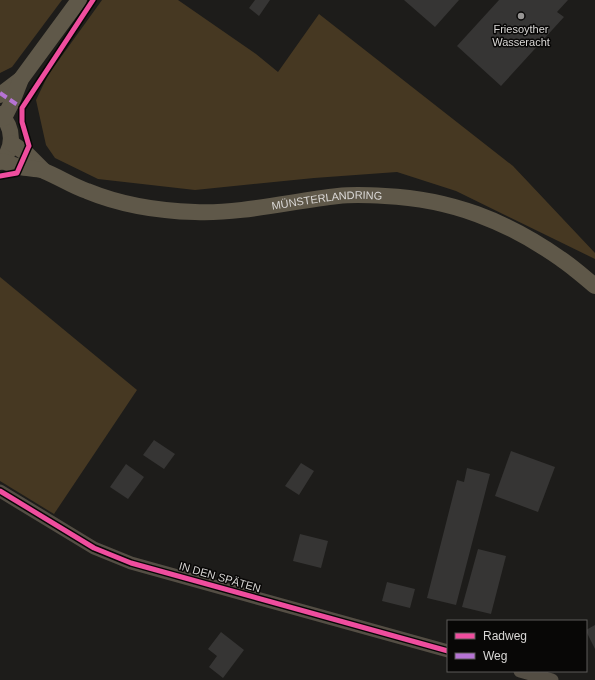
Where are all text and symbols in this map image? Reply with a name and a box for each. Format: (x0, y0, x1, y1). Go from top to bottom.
marker: Friesoyther Wasseracht (516, 11, 526, 21)
place label: Friesoyther Wasseracht (492, 23, 550, 48)
street label: MÜNSTERLANDRING (271, 189, 383, 212)
street label: IN DEN SPÄTEN (178, 560, 262, 594)
legend (447, 620, 587, 672)
text: Radweg (483, 629, 527, 643)
text: Weg (483, 649, 507, 663)

